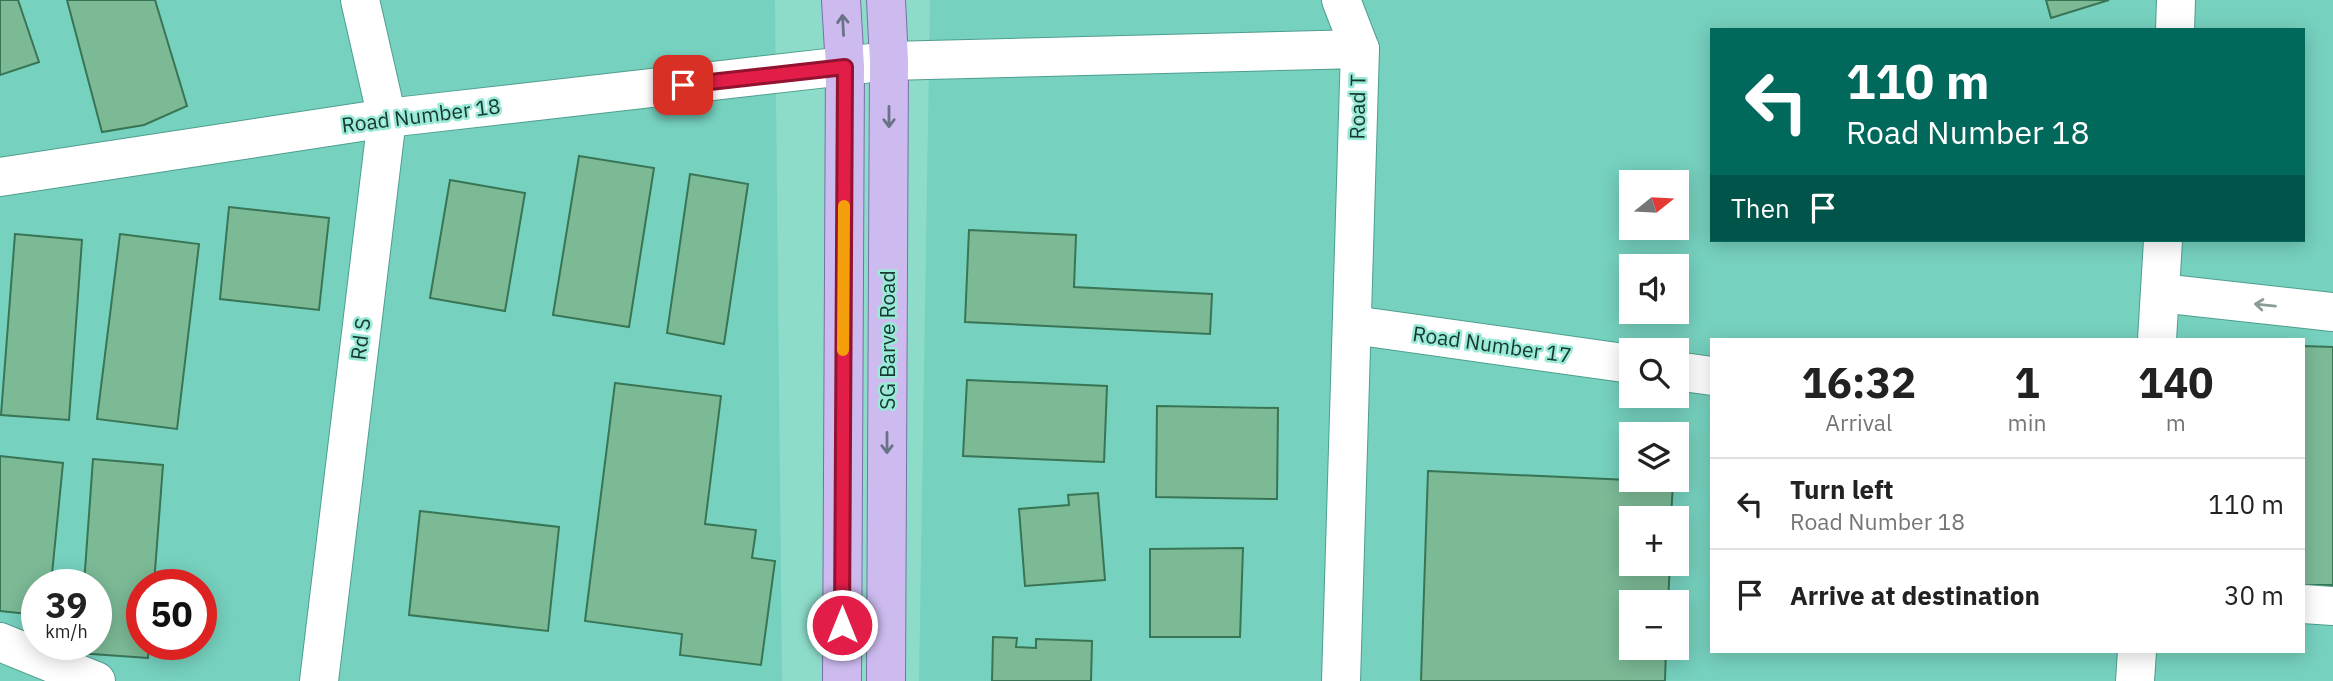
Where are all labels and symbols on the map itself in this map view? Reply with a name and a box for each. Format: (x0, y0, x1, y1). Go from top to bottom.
one-way arrow (836, 14, 849, 37)
pin (653, 55, 713, 115)
street label: Road T (1342, 74, 1372, 140)
street label: Road Number 18 (340, 91, 502, 139)
one-way arrow (882, 105, 896, 128)
north arrow (1619, 170, 1689, 240)
street label: SG Barve Road (873, 270, 901, 410)
one-way arrow (2254, 299, 2277, 312)
street label: Rd S (344, 316, 376, 362)
street label: Road Number 17 (1411, 319, 1573, 369)
one-way arrow (880, 431, 894, 454)
speed limit sign: 50 (126, 569, 217, 660)
position arrow (805, 588, 879, 662)

